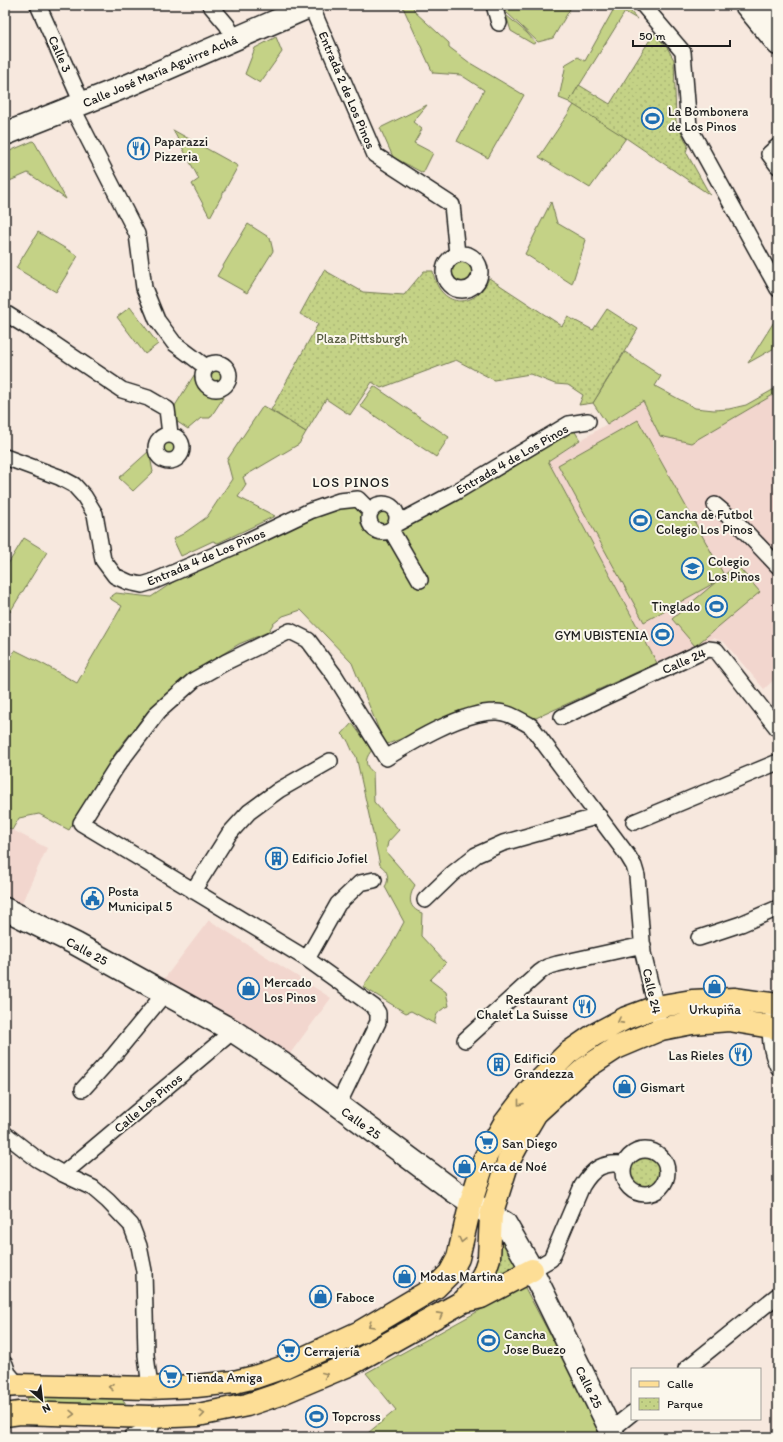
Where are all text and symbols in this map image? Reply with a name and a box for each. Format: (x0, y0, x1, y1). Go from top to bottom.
scale bar (633, 22, 730, 48)
street label: Entrada 2 de Los Pinos (315, 29, 379, 151)
text: 50 m (639, 29, 665, 43)
street label: Calle José María Aguirre Achá (80, 31, 240, 110)
street label: Calle 3 (45, 33, 75, 75)
place label: La Bombonera de Los Pinos (668, 104, 749, 134)
sports icon: La Bombonera de Los Pinos (639, 105, 665, 131)
place label: Paparazzi Pizzeria (154, 134, 208, 164)
restaurant icon: Paparazzi Pizzeria (125, 135, 151, 161)
park label: Plaza Pittsburgh (316, 331, 408, 346)
street label: Entrada 4 de Los Pinos (453, 421, 571, 497)
district label: LOS PINOS (312, 474, 390, 491)
place label: Cancha de Futbol Colegio Los Pinos (656, 507, 753, 537)
sports icon: Cancha de Futbol Colegio Los Pinos (628, 508, 654, 534)
street label: Entrada 4 de Los Pinos (145, 525, 268, 589)
place label: Colegio Los Pinos (708, 554, 760, 584)
school or university icon: Colegio Los Pinos (679, 555, 705, 581)
sports icon: Tinglado (703, 593, 729, 619)
place label: Tinglado (652, 599, 700, 614)
sports icon: GYM UBISTENIA (650, 622, 676, 648)
place label: GYM UBISTENIA (554, 628, 649, 643)
street label: Calle 24 (660, 645, 708, 677)
building icon: Edificio Jofiel (263, 845, 289, 871)
place label: Edificio Jofiel (292, 851, 368, 866)
place label: Posta Municipal 5 (108, 884, 173, 914)
public building icon: Posta Municipal 5 (80, 885, 106, 911)
street label: Calle 25 (63, 934, 111, 968)
street label: Calle 24 (639, 967, 665, 1015)
shop icon: Urkupiña (702, 974, 728, 1000)
place label: Mercado Los Pinos (264, 975, 316, 1005)
shop icon: Mercado Los Pinos (235, 976, 261, 1002)
place label: Restaurant Chalet La Suisse (476, 992, 568, 1022)
restaurant icon: Restaurant Chalet La Suisse (571, 993, 597, 1019)
place label: Urkupiña (689, 1002, 741, 1017)
one-way arrow (617, 1016, 624, 1024)
restaurant icon: Las Rieles (727, 1042, 753, 1068)
place label: Las Rieles (669, 1048, 724, 1063)
place label: Edificio Grandezza (514, 1051, 574, 1081)
building icon: Edificio Grandezza (485, 1052, 511, 1078)
street label: Calle Los Pinos (111, 1070, 185, 1136)
shop icon: Gismart (611, 1074, 637, 1100)
place label: Gismart (640, 1080, 685, 1095)
one-way arrow (518, 1098, 525, 1105)
street label: Calle 25 (338, 1104, 384, 1142)
supermarket icon: San Diego (473, 1130, 499, 1156)
place label: San Diego (502, 1136, 558, 1151)
shop icon: Arca de Noé (452, 1153, 478, 1179)
place label: Arca de Noé (480, 1159, 547, 1174)
one-way arrow (458, 1237, 466, 1243)
shop icon: Modas Martina (392, 1263, 418, 1289)
place label: Modas Martina (420, 1269, 504, 1284)
shop icon: Faboce (307, 1284, 333, 1310)
place label: Faboce (336, 1290, 375, 1305)
one-way arrow (436, 1312, 443, 1319)
one-way arrow (368, 1321, 375, 1328)
place label: Cancha Jose Buezo (504, 1327, 566, 1357)
sports icon: Cancha Jose Buezo (476, 1328, 502, 1354)
supermarket icon: Cerrajería (276, 1338, 302, 1364)
place label: Cerrajería (304, 1344, 360, 1359)
street label: Calle 25 (572, 1363, 606, 1411)
supermarket icon: Tienda Amiga (157, 1364, 183, 1390)
legend (631, 1368, 761, 1420)
place label: Tienda Amiga (186, 1370, 263, 1385)
one-way arrow (321, 1371, 328, 1379)
text: Calle (667, 1377, 694, 1391)
north arrow (22, 1380, 62, 1420)
one-way arrow (108, 1383, 114, 1391)
text: Parque (667, 1397, 703, 1411)
text: N (40, 1401, 53, 1416)
sports icon: Topcross (303, 1403, 329, 1429)
place label: Topcross (332, 1409, 381, 1424)
one-way arrow (69, 1410, 75, 1418)
one-way arrow (199, 1411, 205, 1419)

